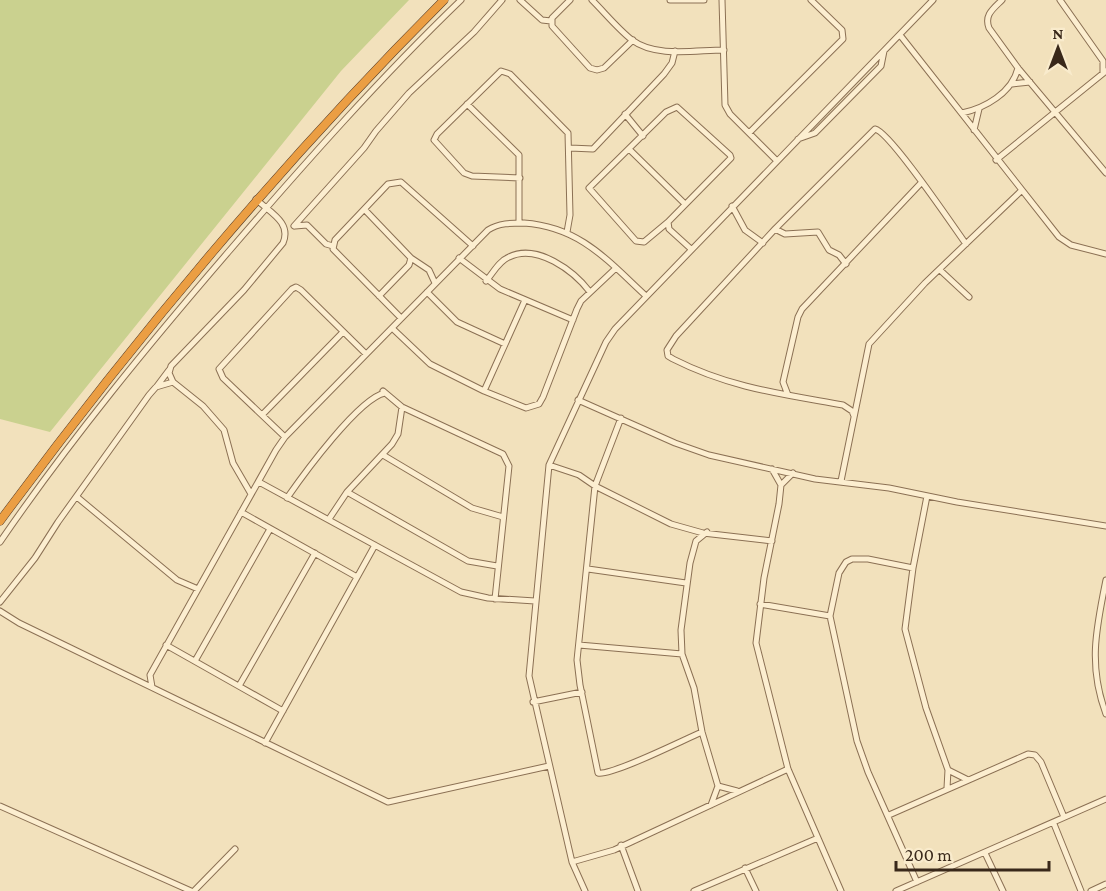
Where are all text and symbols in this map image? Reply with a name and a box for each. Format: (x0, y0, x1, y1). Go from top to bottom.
north arrow (1028, 18, 1088, 78)
text: N (1053, 25, 1064, 42)
scale bar (896, 834, 1049, 872)
text: 200 m (905, 845, 952, 865)

